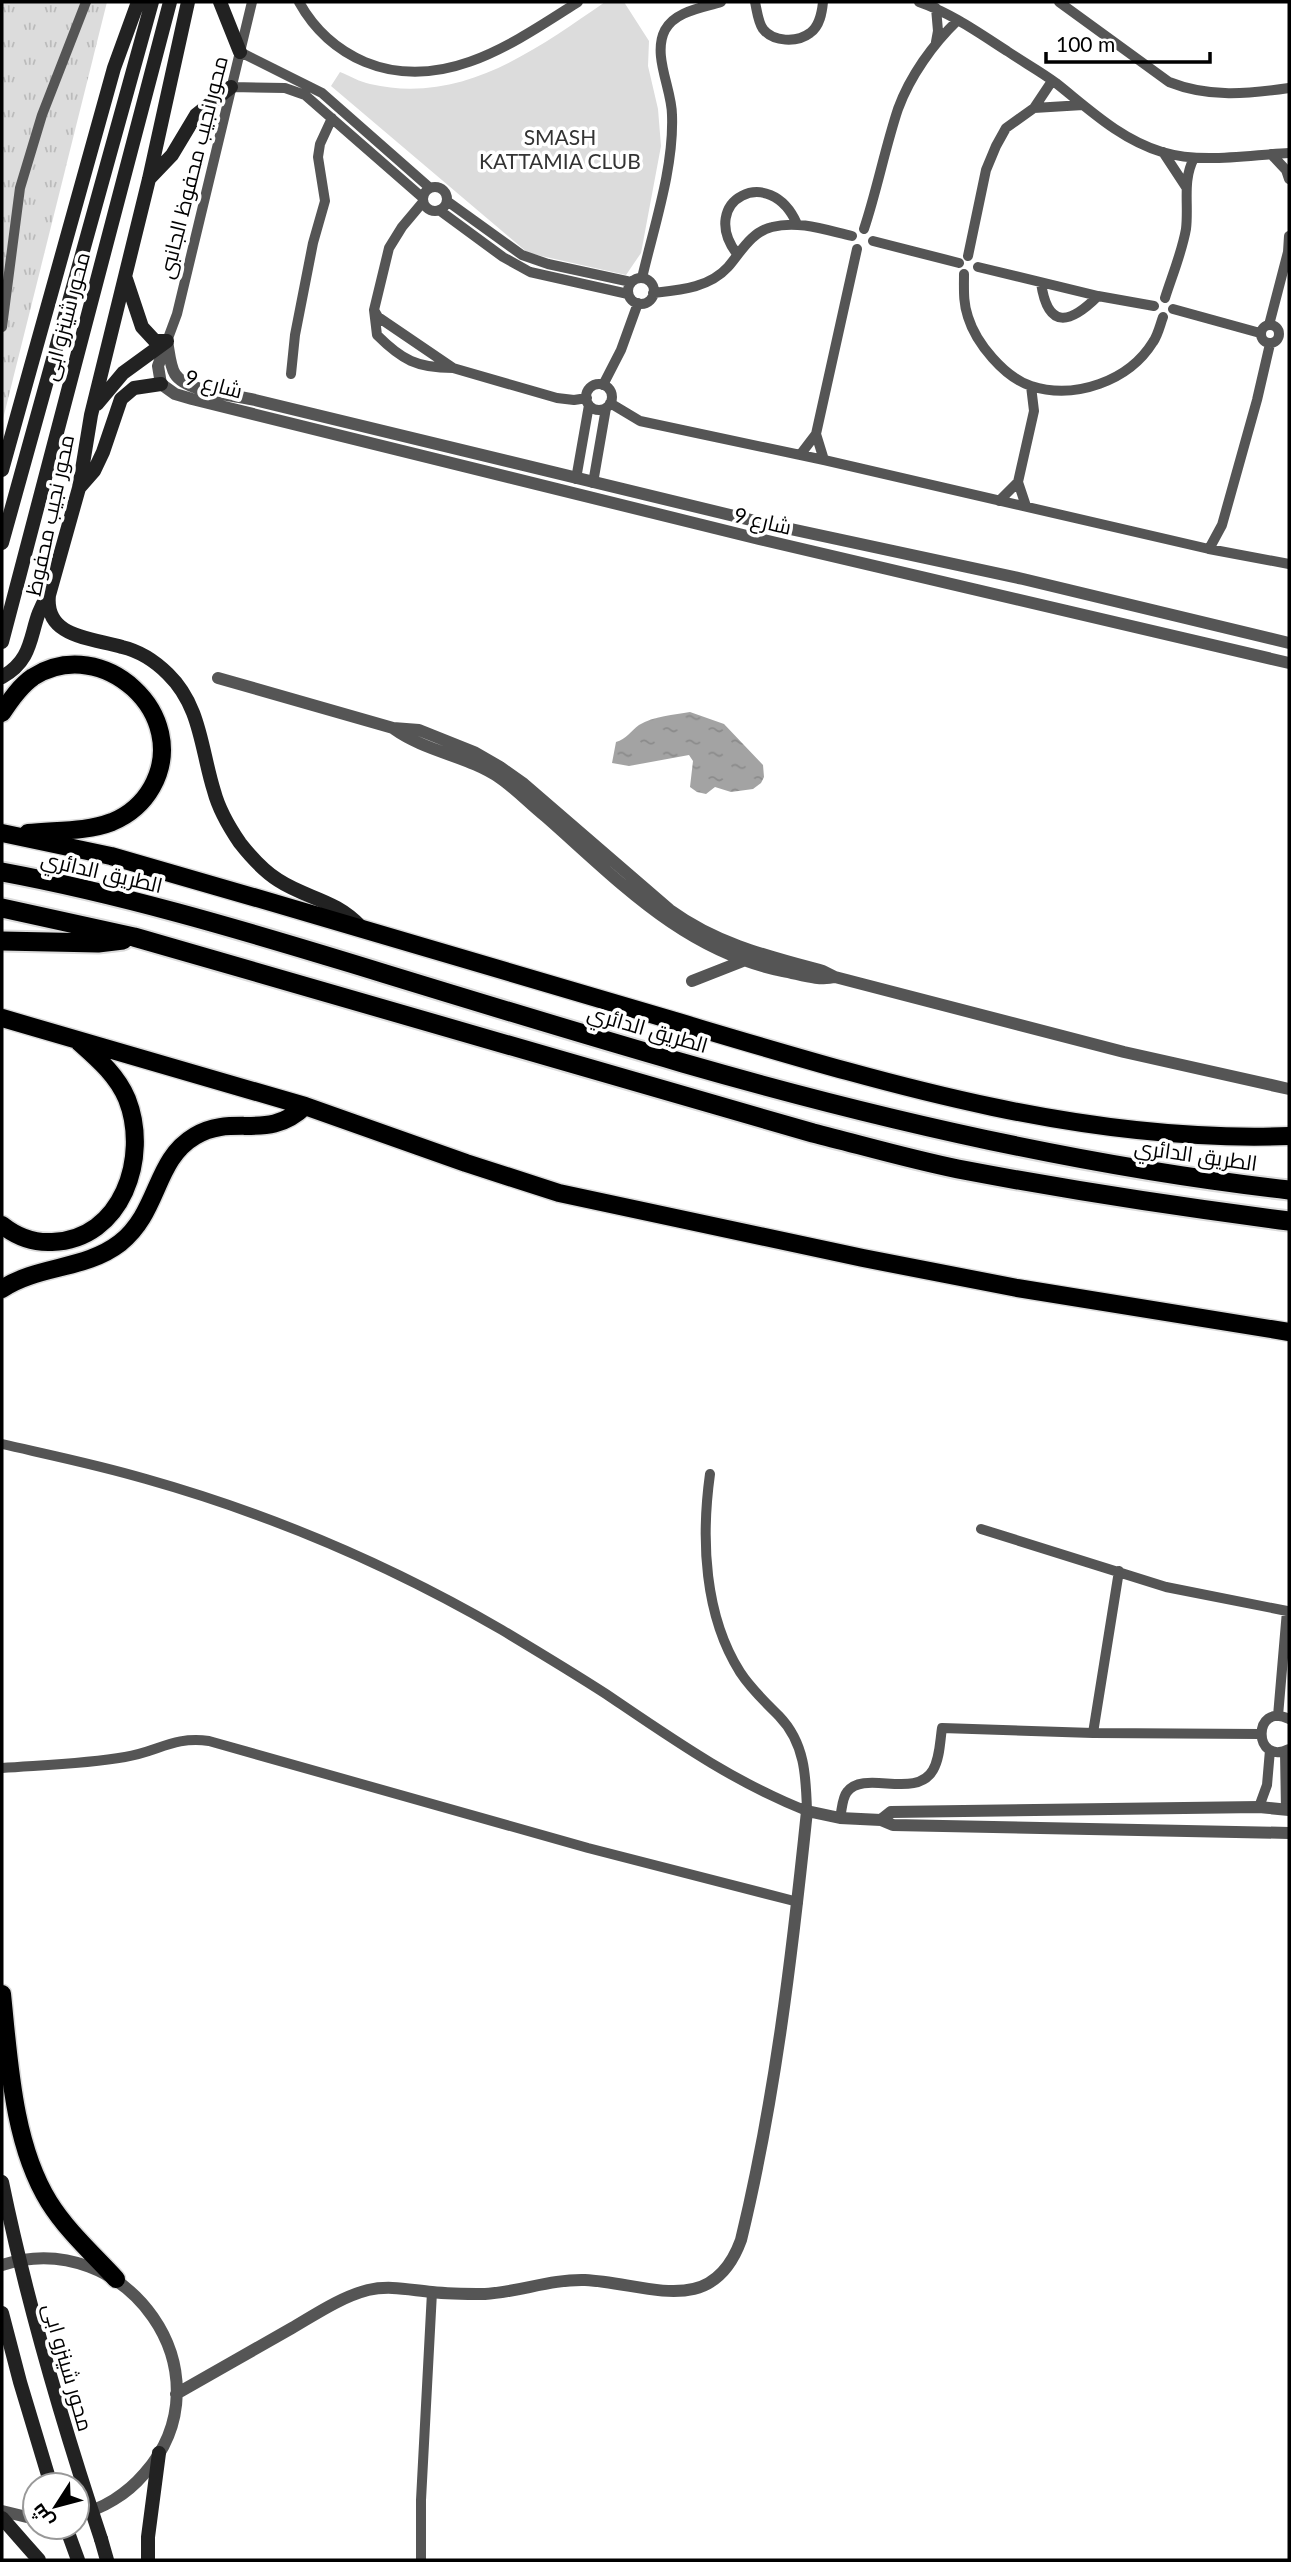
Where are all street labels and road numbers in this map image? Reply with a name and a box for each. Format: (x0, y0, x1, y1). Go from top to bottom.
street label: محور نجيب محفوظ الجانبى (152, 53, 234, 281)
street label: محور شينزو ابى (36, 249, 96, 383)
street label: شارع 9 (182, 363, 245, 406)
street label: محور نجيب محفوظ (20, 432, 79, 598)
street label: شارع 9 (731, 501, 794, 542)
street label: الطريق الدائري (38, 845, 165, 902)
street label: الطريق الدائري (584, 999, 711, 1062)
street label: الطريق الدائري (1132, 1133, 1259, 1180)
street label: محور شينزو ابى (37, 2300, 99, 2434)

